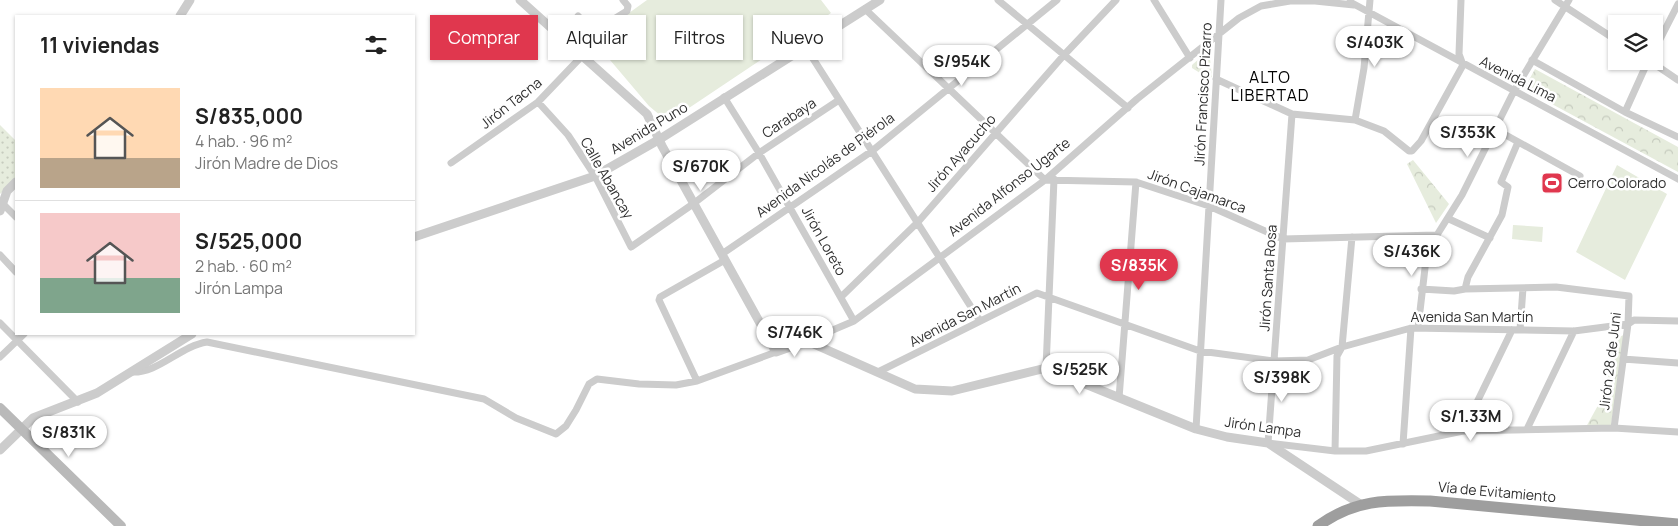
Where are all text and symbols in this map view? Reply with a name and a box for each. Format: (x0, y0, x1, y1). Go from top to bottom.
chip: Comprar (430, 15, 538, 60)
chip: Alquilar (548, 15, 646, 60)
chip: Filtros (656, 15, 743, 60)
chip: Nuevo (753, 15, 842, 60)
map controls (1608, 15, 1663, 70)
button: layers (1608, 15, 1663, 70)
street label: Jirón Francisco Pizarro (1189, 22, 1216, 166)
pin: S/403K (1334, 26, 1416, 68)
text: 11 viviendas (40, 31, 159, 59)
icon: filters (362, 31, 390, 59)
text: S/403K (1346, 31, 1404, 53)
pin: S/954K (921, 44, 1003, 87)
text: S/954K (934, 50, 990, 72)
street label: Avenida Lima (1477, 51, 1560, 106)
district label: ALTO LIBERTAD (1230, 66, 1310, 106)
street label: Jirón Tacna (476, 73, 545, 133)
street label: Carabaya (758, 93, 819, 142)
street label: Avenida Puno (607, 97, 691, 158)
text: S/835,000 (195, 102, 303, 130)
icon: home (80, 108, 140, 168)
street label: Avenida Nicolás de Piérola (752, 108, 898, 221)
street label: Jirón Ayacucho (921, 110, 1000, 196)
pin: S/353K (1427, 116, 1509, 158)
text: S/353K (1440, 121, 1496, 143)
text: 4 hab. · 96 m² (195, 130, 292, 152)
street label: Avenida Alfonso Ugarte (944, 133, 1074, 240)
street label: Calle Abancay (576, 134, 639, 222)
pin: S/670K (660, 150, 742, 192)
text: Jirón Madre de Dios (195, 152, 338, 174)
text: S/670K (673, 155, 729, 177)
street label: Jirón Cajamarca (1145, 164, 1249, 217)
sports icon: Cerro Colorado (1540, 171, 1564, 195)
place label: Cerro Colorado (1568, 173, 1666, 192)
street label: Jirón Loreto (798, 203, 851, 279)
street label: Jirón Santa Rosa (1254, 224, 1281, 332)
text: S/525,000 (195, 227, 302, 255)
icon: home (80, 233, 140, 293)
pin: S/436K (1371, 234, 1453, 277)
text: S/436K (1384, 240, 1440, 262)
pin: S/835K (1098, 248, 1180, 291)
text: S/835K (1111, 254, 1167, 276)
text: 2 hab. · 60 m² (195, 255, 292, 277)
text: Jirón Lampa (195, 277, 283, 299)
street label: Avenida San Martín (906, 278, 1024, 351)
street label: Avenida San Martín (1411, 307, 1533, 326)
street label: Jirón 28 de Juni (1594, 311, 1625, 411)
pin: S/746K (754, 316, 836, 358)
text: S/746K (767, 321, 823, 343)
pin: S/525K (1039, 352, 1121, 395)
text: S/525K (1052, 358, 1108, 380)
pin: S/398K (1241, 360, 1323, 403)
text: S/398K (1254, 366, 1310, 388)
pin: S/1.33M (1425, 400, 1517, 442)
text: S/1.33M (1441, 405, 1501, 427)
street label: Jirón Lampa (1224, 412, 1302, 441)
pin: S/831K (28, 416, 110, 458)
text: S/831K (42, 421, 96, 443)
street label: Vía de Evitamiento (1437, 477, 1557, 506)

